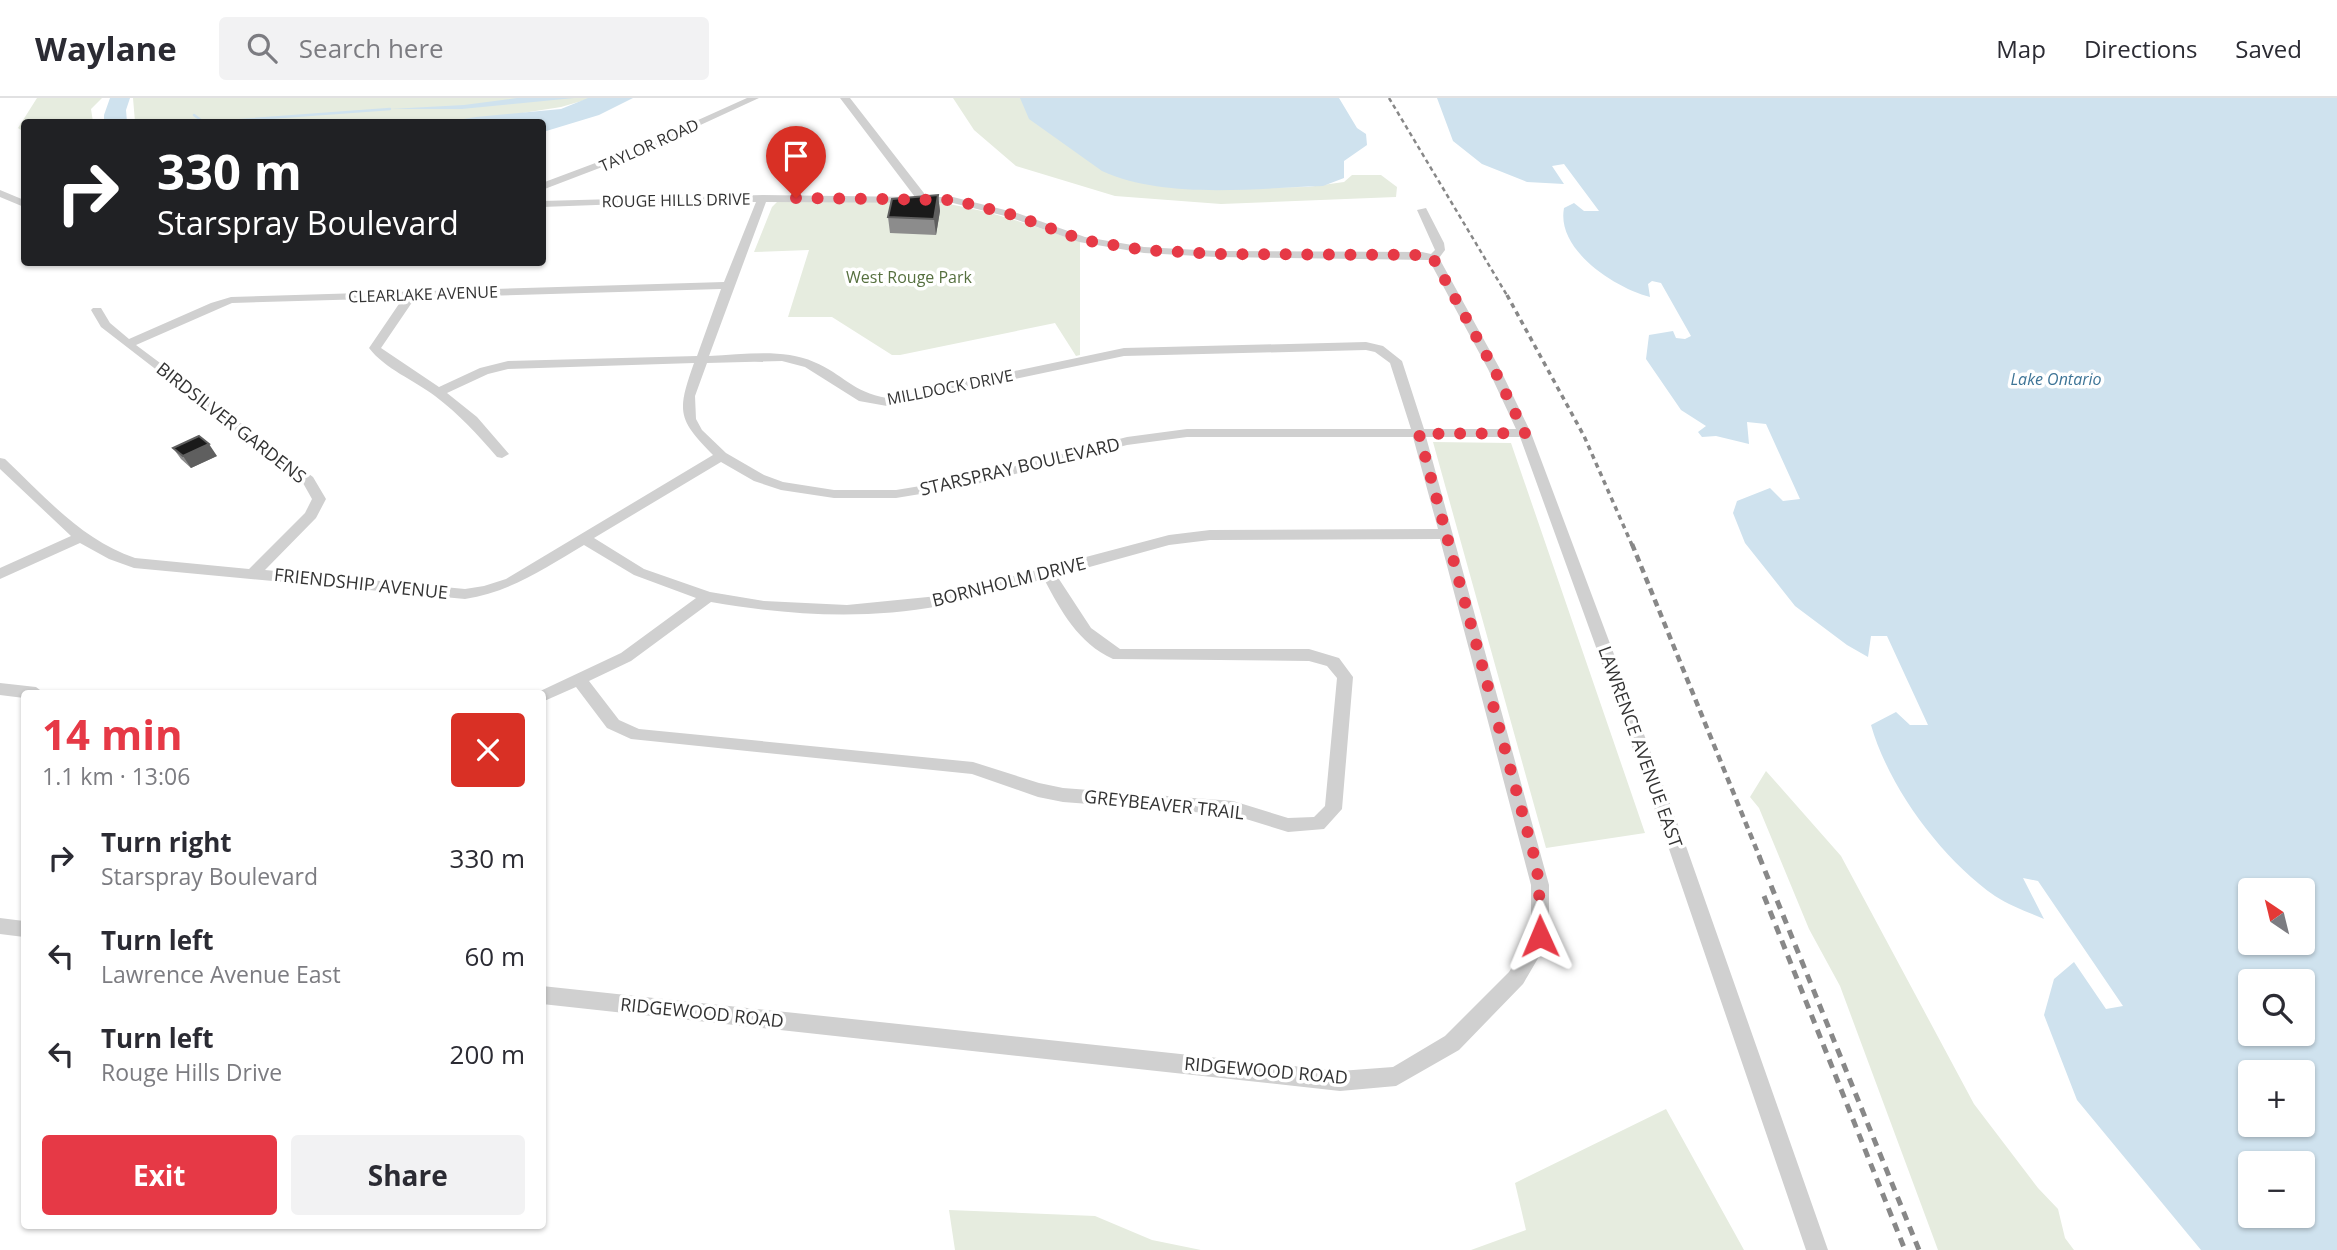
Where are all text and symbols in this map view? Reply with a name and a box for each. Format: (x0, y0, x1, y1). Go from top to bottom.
search box (219, 17, 709, 80)
text: Waylane (35, 26, 177, 71)
icon: search (243, 29, 281, 67)
text: Search here (299, 30, 444, 66)
text: Map (1996, 32, 2046, 65)
text: Directions (2084, 32, 2197, 65)
text: Saved (2235, 32, 2302, 65)
street label: TAYLOR ROAD (596, 113, 702, 177)
pin (766, 126, 826, 198)
icon: arrive (777, 137, 815, 175)
text: 330 m (157, 138, 302, 204)
icon: right (42, 147, 133, 238)
street label: ROUGE HILLS DRIVE (601, 188, 751, 212)
text: Starspray Boulevard (157, 201, 459, 244)
park label: West Rouge Park (846, 266, 973, 288)
street label: CLEARLAKE AVENUE (348, 280, 498, 308)
street label: BIRDSILVER GARDENS (152, 356, 311, 488)
street label: MILLDOCK DRIVE (885, 364, 1015, 410)
water label: Lake Ontario (2010, 368, 2102, 390)
street label: STARSPRAY BOULEVARD (917, 431, 1122, 501)
street label: BORNHOLM DRIVE (929, 550, 1088, 612)
street label: FRIENDSHIP AVENUE (273, 562, 449, 604)
street label: LAWRENCE AVENUE EAST (1593, 643, 1689, 851)
text: 14 min (42, 705, 183, 762)
button: close (451, 713, 525, 787)
text: 1.1 km · 13:06 (42, 760, 190, 792)
street label: GREYBEAVER TRAIL (1083, 784, 1245, 824)
text: Turn right (101, 824, 232, 860)
icon: right (42, 839, 80, 877)
text: 330 m (450, 840, 525, 876)
text: Starspray Boulevard (101, 860, 318, 892)
north arrow (2238, 878, 2315, 956)
map controls (2238, 878, 2315, 1228)
position arrow (1503, 899, 1577, 973)
text: Turn left (101, 922, 213, 958)
icon: left (42, 937, 80, 975)
text: 60 m (464, 938, 525, 974)
text: Lawrence Avenue East (101, 958, 341, 990)
button: search (2238, 969, 2315, 1046)
street label: RIDGEWOOD ROAD (619, 991, 785, 1033)
text: Turn left (101, 1020, 213, 1056)
icon: left (42, 1035, 80, 1073)
text: 200 m (450, 1036, 525, 1072)
street label: RIDGEWOOD ROAD (1183, 1051, 1349, 1089)
text: Rouge Hills Drive (101, 1056, 282, 1088)
button: + (2238, 1060, 2315, 1137)
button: Exit (42, 1135, 277, 1215)
button: Share (291, 1135, 525, 1215)
button: − (2238, 1151, 2315, 1228)

